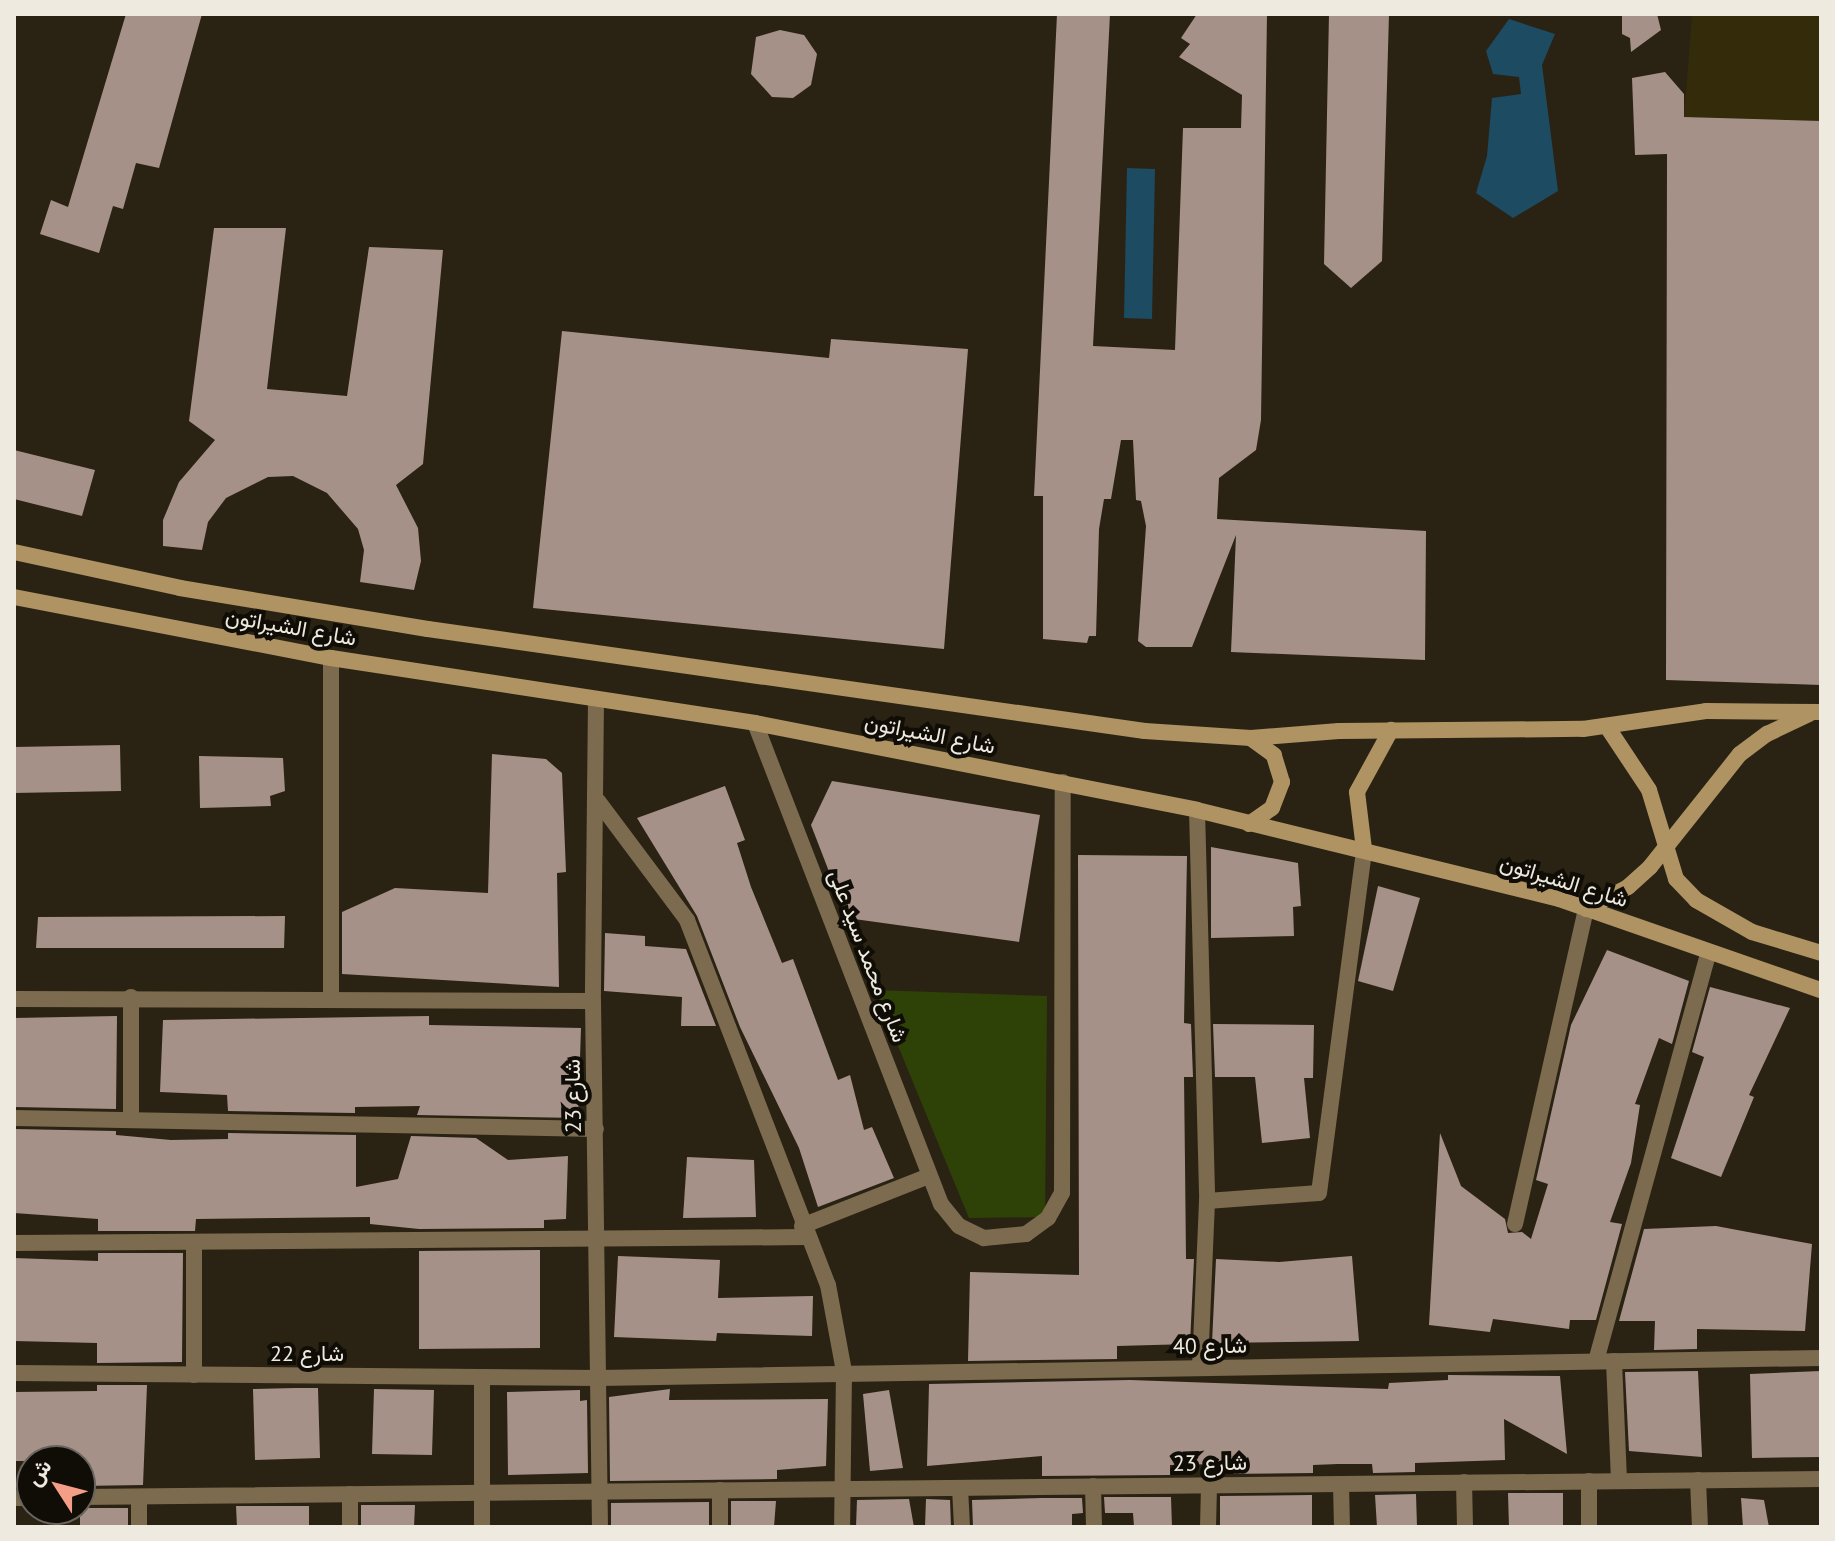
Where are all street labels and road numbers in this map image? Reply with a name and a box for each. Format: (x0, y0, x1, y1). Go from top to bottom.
street label: شارع الشيراتون (224, 603, 358, 651)
street label: شارع الشيراتون (863, 708, 997, 760)
street label: شارع الشيراتون (1497, 849, 1631, 913)
street label: شارع محمد سيد على (823, 866, 913, 1046)
street label: شارع 23 (559, 1059, 587, 1133)
street label: شارع 40 (1173, 1332, 1247, 1360)
street label: شارع 22 (270, 1341, 344, 1367)
street label: شارع 23 (1173, 1449, 1247, 1477)

